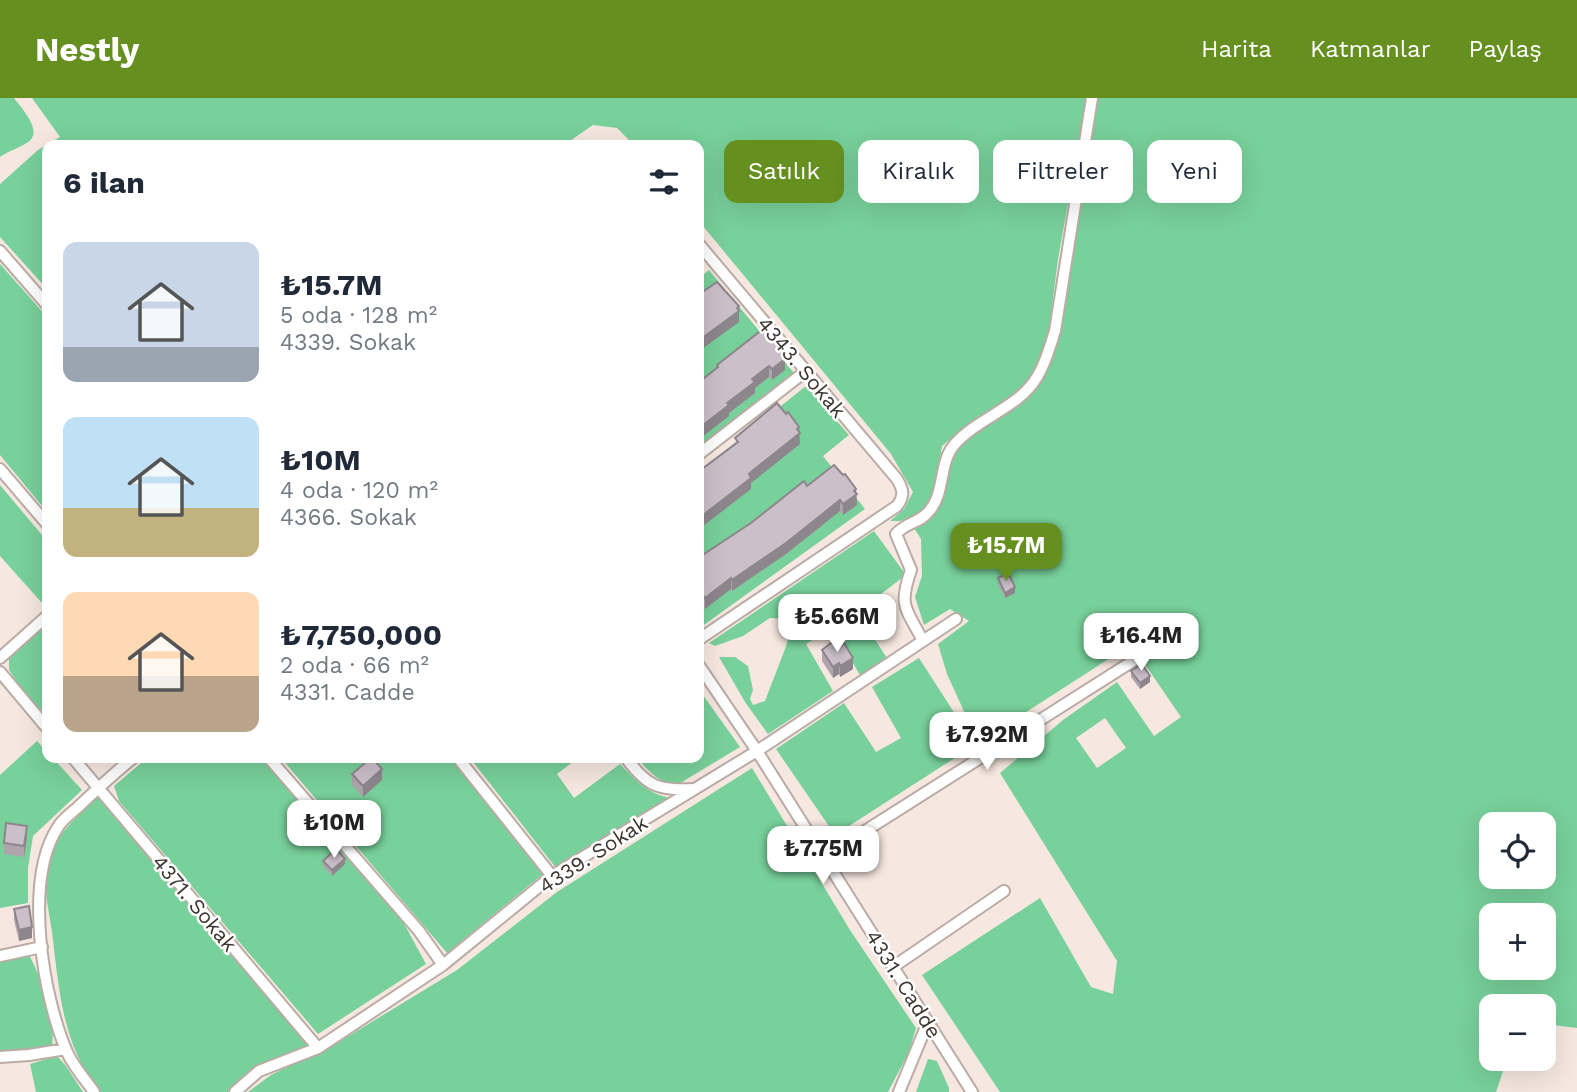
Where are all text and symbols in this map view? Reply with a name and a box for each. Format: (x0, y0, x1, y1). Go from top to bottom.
text: Nestly (35, 30, 139, 69)
text: Harita (1201, 35, 1272, 63)
text: Katmanlar (1310, 35, 1431, 63)
text: Paylaş (1469, 35, 1542, 63)
chip: Satılık (724, 140, 844, 203)
chip: Kiralık (858, 140, 979, 203)
chip: Filtreler (993, 140, 1133, 203)
chip: Yeni (1147, 140, 1242, 203)
icon: filters (645, 163, 683, 201)
text: 6 ilan (63, 165, 145, 200)
text: ₺15.7M (280, 267, 383, 302)
icon: home (119, 270, 203, 354)
text: 5 oda · 128 m² (280, 302, 437, 329)
street label: 4343. Sokak (752, 311, 852, 423)
text: 4339. Sokak (280, 329, 416, 356)
text: ₺10M (280, 442, 361, 477)
icon: home (119, 445, 203, 529)
text: 4 oda · 120 m² (280, 477, 438, 504)
text: 4366. Sokak (280, 504, 417, 531)
pin: ₺15.7M (949, 524, 1063, 583)
text: ₺15.7M (967, 532, 1045, 559)
pin: ₺5.66M (780, 594, 894, 654)
text: ₺5.66M (794, 603, 880, 630)
pin: ₺16.4M (1084, 614, 1198, 673)
text: ₺7,750,000 (280, 617, 442, 652)
icon: home (119, 620, 203, 704)
text: ₺16.4M (1100, 622, 1182, 649)
text: 2 oda · 66 m² (280, 652, 429, 679)
text: 4331. Cadde (280, 679, 415, 706)
pin: ₺7.92M (930, 712, 1044, 772)
text: ₺7.92M (945, 721, 1029, 748)
pin: ₺10M (293, 800, 375, 860)
text: ₺10M (303, 809, 365, 836)
street label: 4339. Sokak (534, 810, 652, 898)
map controls (1479, 812, 1556, 1071)
button: locate (1479, 812, 1556, 889)
pin: ₺7.75M (766, 826, 880, 886)
text: ₺7.75M (783, 835, 863, 862)
street label: 4371. Sokak (147, 850, 243, 956)
button: + (1479, 903, 1556, 980)
street label: 4331. Cadde (861, 925, 947, 1043)
button: − (1479, 994, 1556, 1071)

